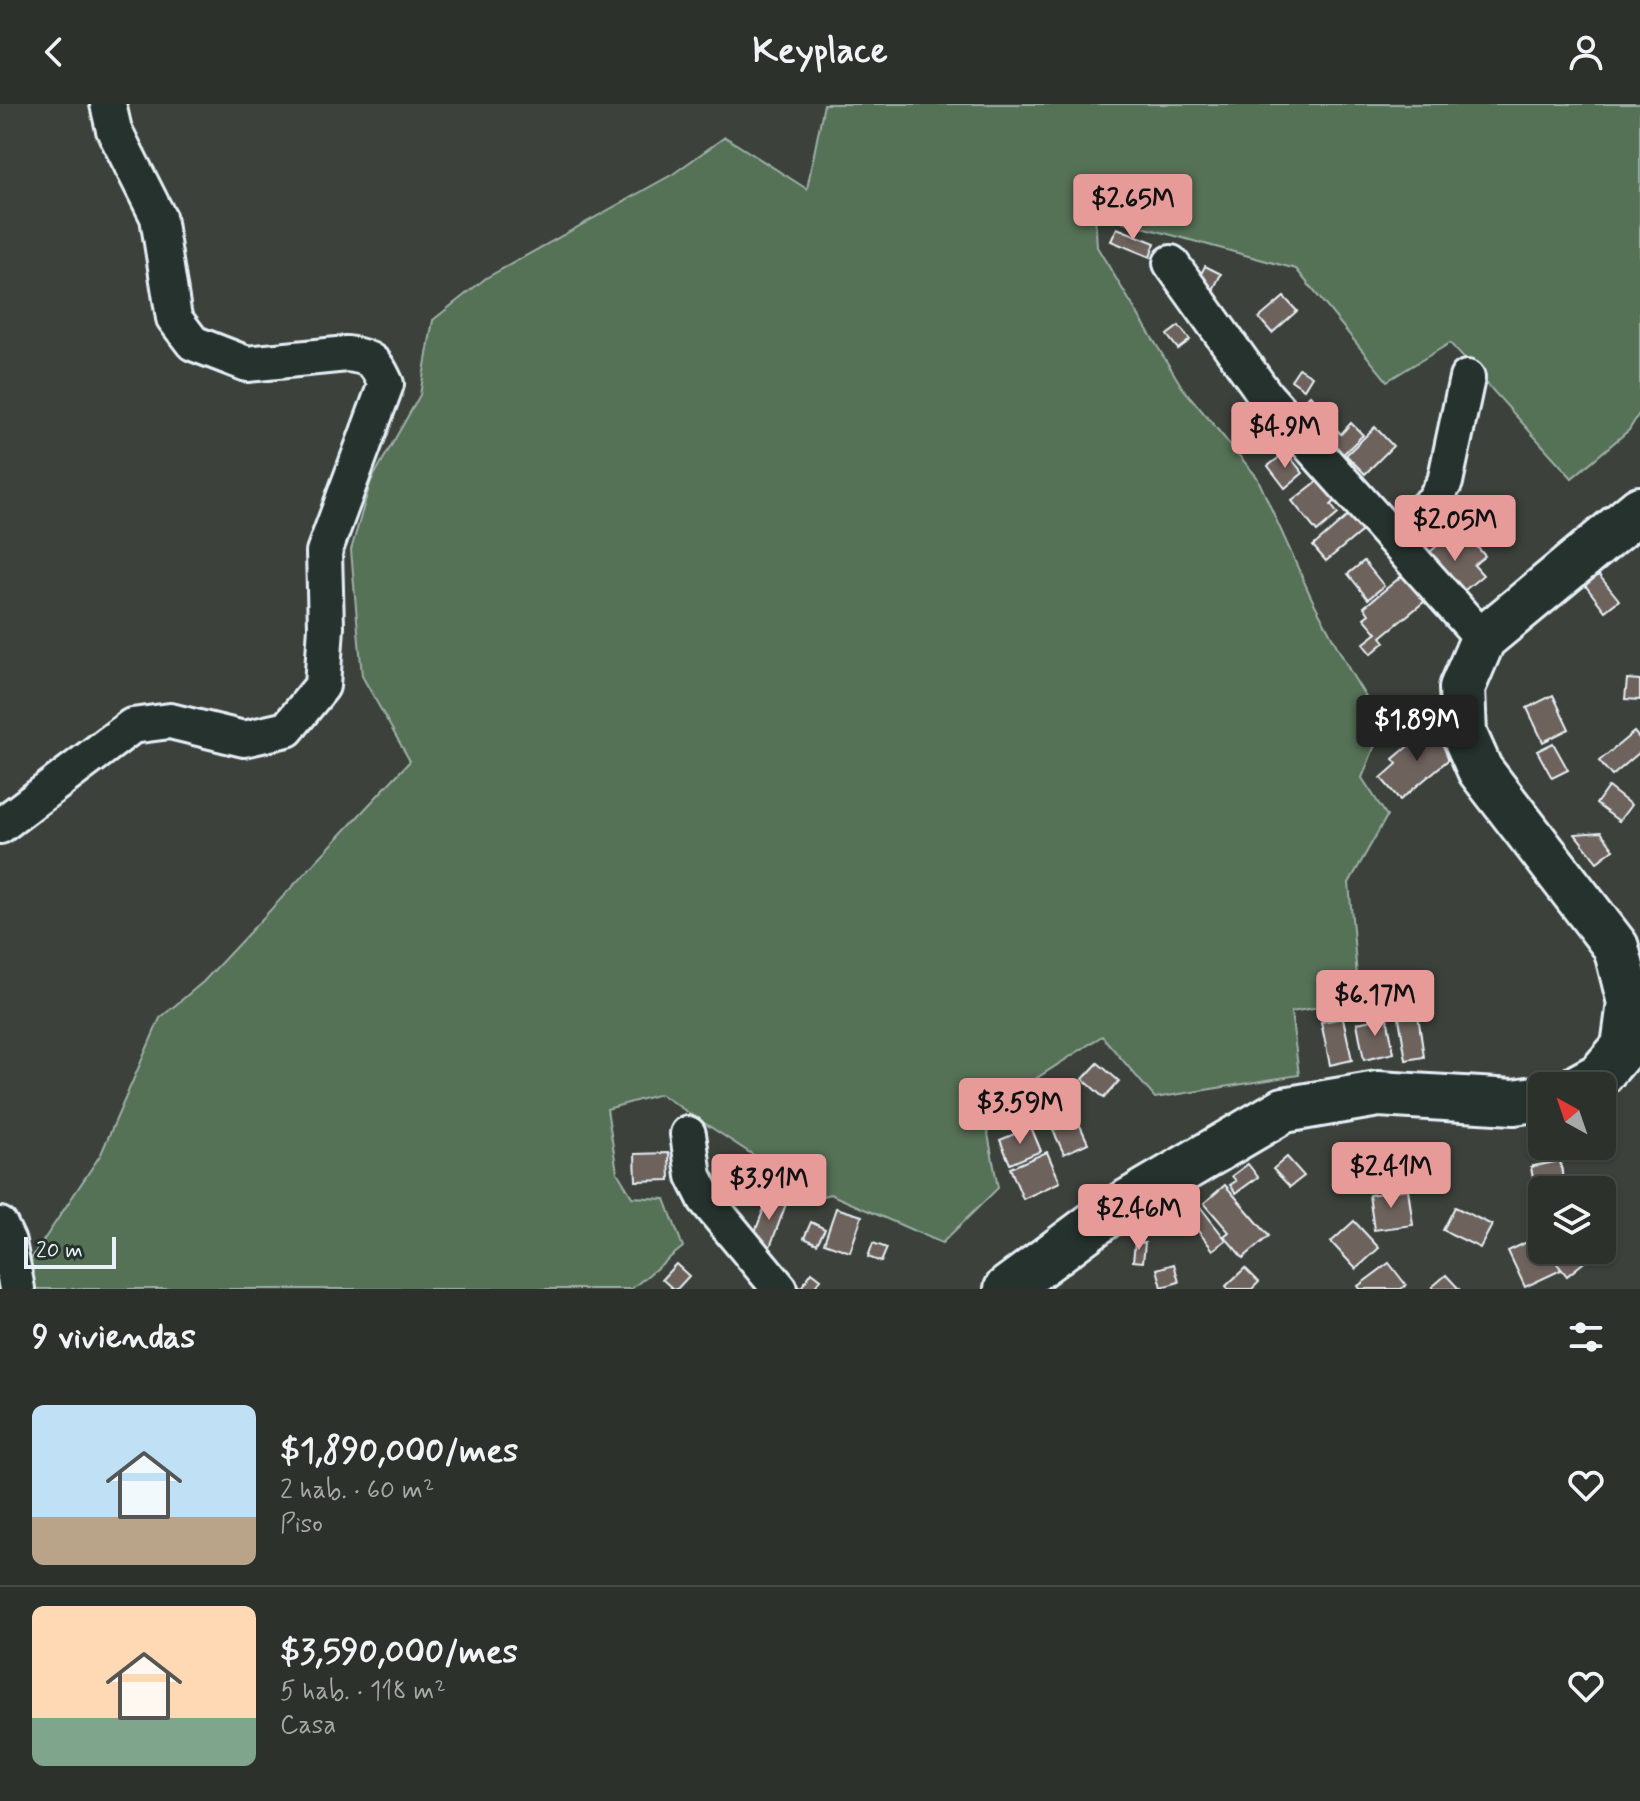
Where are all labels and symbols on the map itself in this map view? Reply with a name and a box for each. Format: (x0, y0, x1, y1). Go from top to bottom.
pin: $2.65M (1068, 174, 1198, 242)
pin: $4.9M (1229, 402, 1341, 470)
pin: $2.05M (1390, 495, 1520, 563)
pin: $1.89M (1352, 695, 1482, 763)
pin: $6.17M (1310, 970, 1440, 1038)
north arrow (1528, 1072, 1616, 1160)
pin: $3.59M (955, 1078, 1085, 1146)
pin: $2.41M (1326, 1142, 1456, 1210)
pin: $3.91M (704, 1154, 834, 1222)
pin: $2.46M (1074, 1184, 1204, 1252)
scale bar (24, 1233, 116, 1269)

